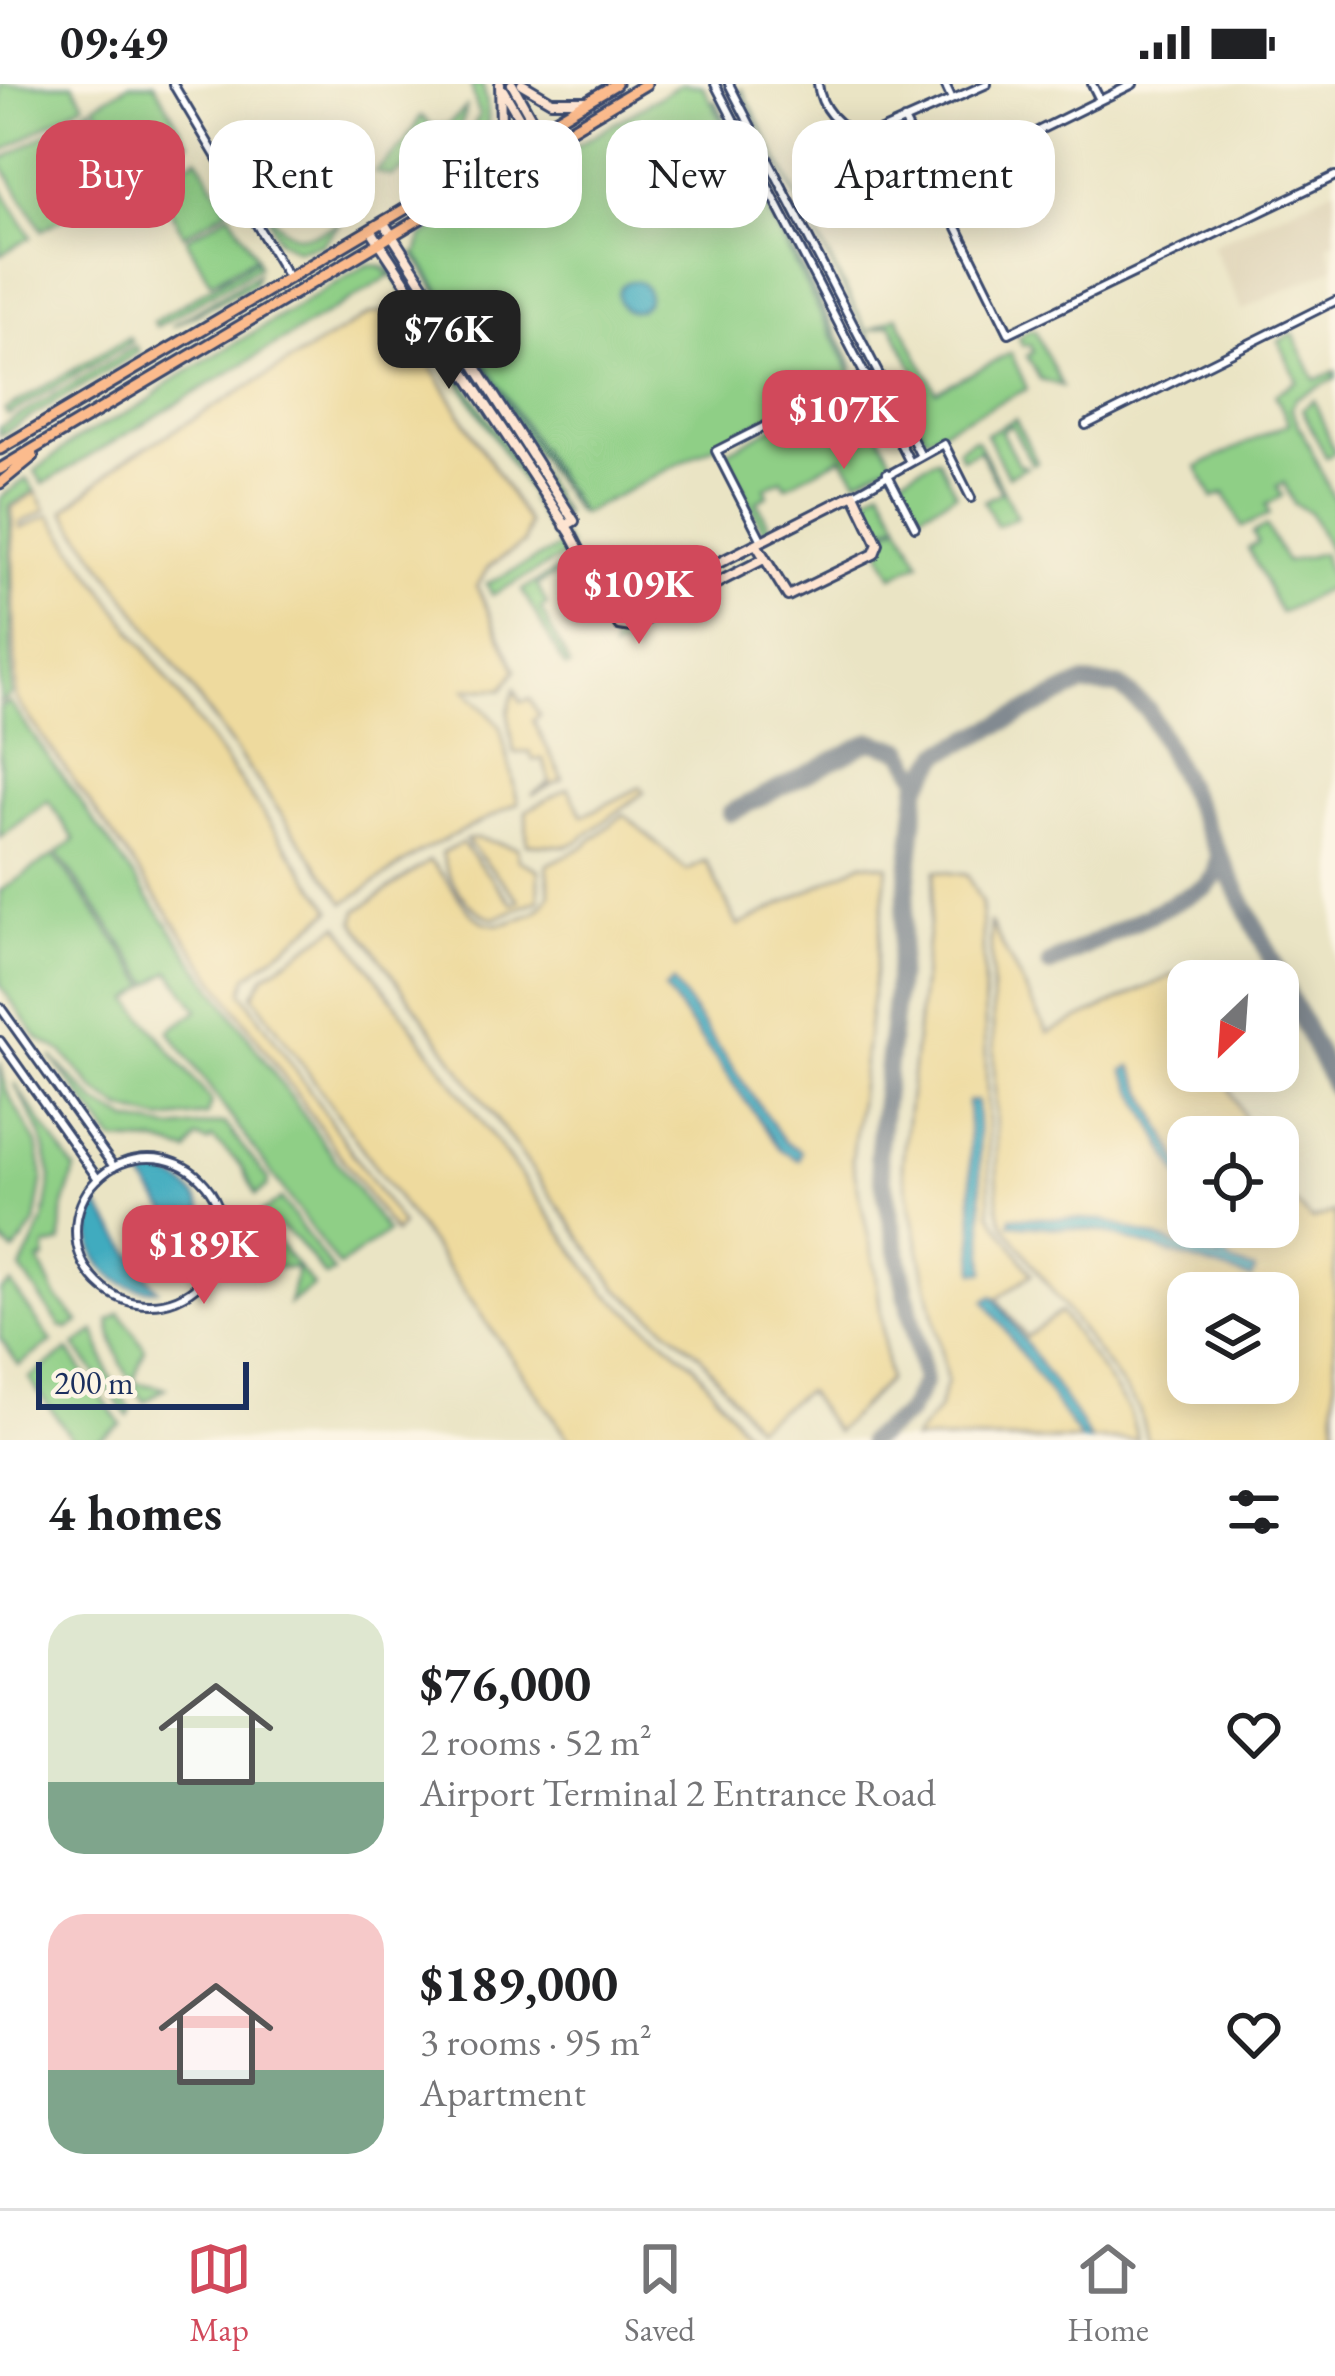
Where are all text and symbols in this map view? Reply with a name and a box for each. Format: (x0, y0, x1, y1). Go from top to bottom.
text: 09:49 (60, 13, 168, 71)
chip: Buy (36, 120, 185, 228)
chip: Rent (209, 120, 375, 228)
chip: Filters (399, 120, 582, 228)
chip: New (606, 120, 768, 228)
chip: Apartment (792, 120, 1055, 228)
pin: $76K (378, 290, 520, 392)
text: $76K (405, 303, 494, 354)
pin: $107K (760, 370, 928, 472)
text: $107K (789, 383, 899, 434)
pin: $109K (555, 545, 723, 647)
text: $109K (584, 558, 694, 609)
north arrow (1167, 960, 1299, 1092)
map controls (1167, 960, 1299, 1404)
button: locate (1167, 1116, 1299, 1248)
pin: $189K (120, 1205, 288, 1307)
text: $189K (149, 1218, 259, 1269)
button: layers (1167, 1272, 1299, 1404)
scale bar (36, 1356, 249, 1409)
text: 200 m (54, 1361, 134, 1404)
text: 4 homes (48, 1479, 222, 1545)
icon: filters (1221, 1479, 1287, 1545)
text: $76,000 (420, 1650, 591, 1716)
icon: home (144, 1662, 288, 1806)
icon: heart (1221, 1701, 1287, 1767)
text: 2 rooms · 52 m² (420, 1716, 652, 1767)
text: Airport Terminal 2 Entrance Road (420, 1767, 936, 1818)
text: $189,000 (420, 1950, 618, 2016)
icon: home (144, 1962, 288, 2106)
icon: heart (1221, 2001, 1287, 2067)
text: 3 rooms · 95 m² (420, 2016, 652, 2067)
text: Apartment (420, 2067, 586, 2118)
tab: Map (186, 2236, 252, 2351)
tab: Saved (624, 2236, 695, 2351)
tab: Home (1067, 2236, 1149, 2351)

